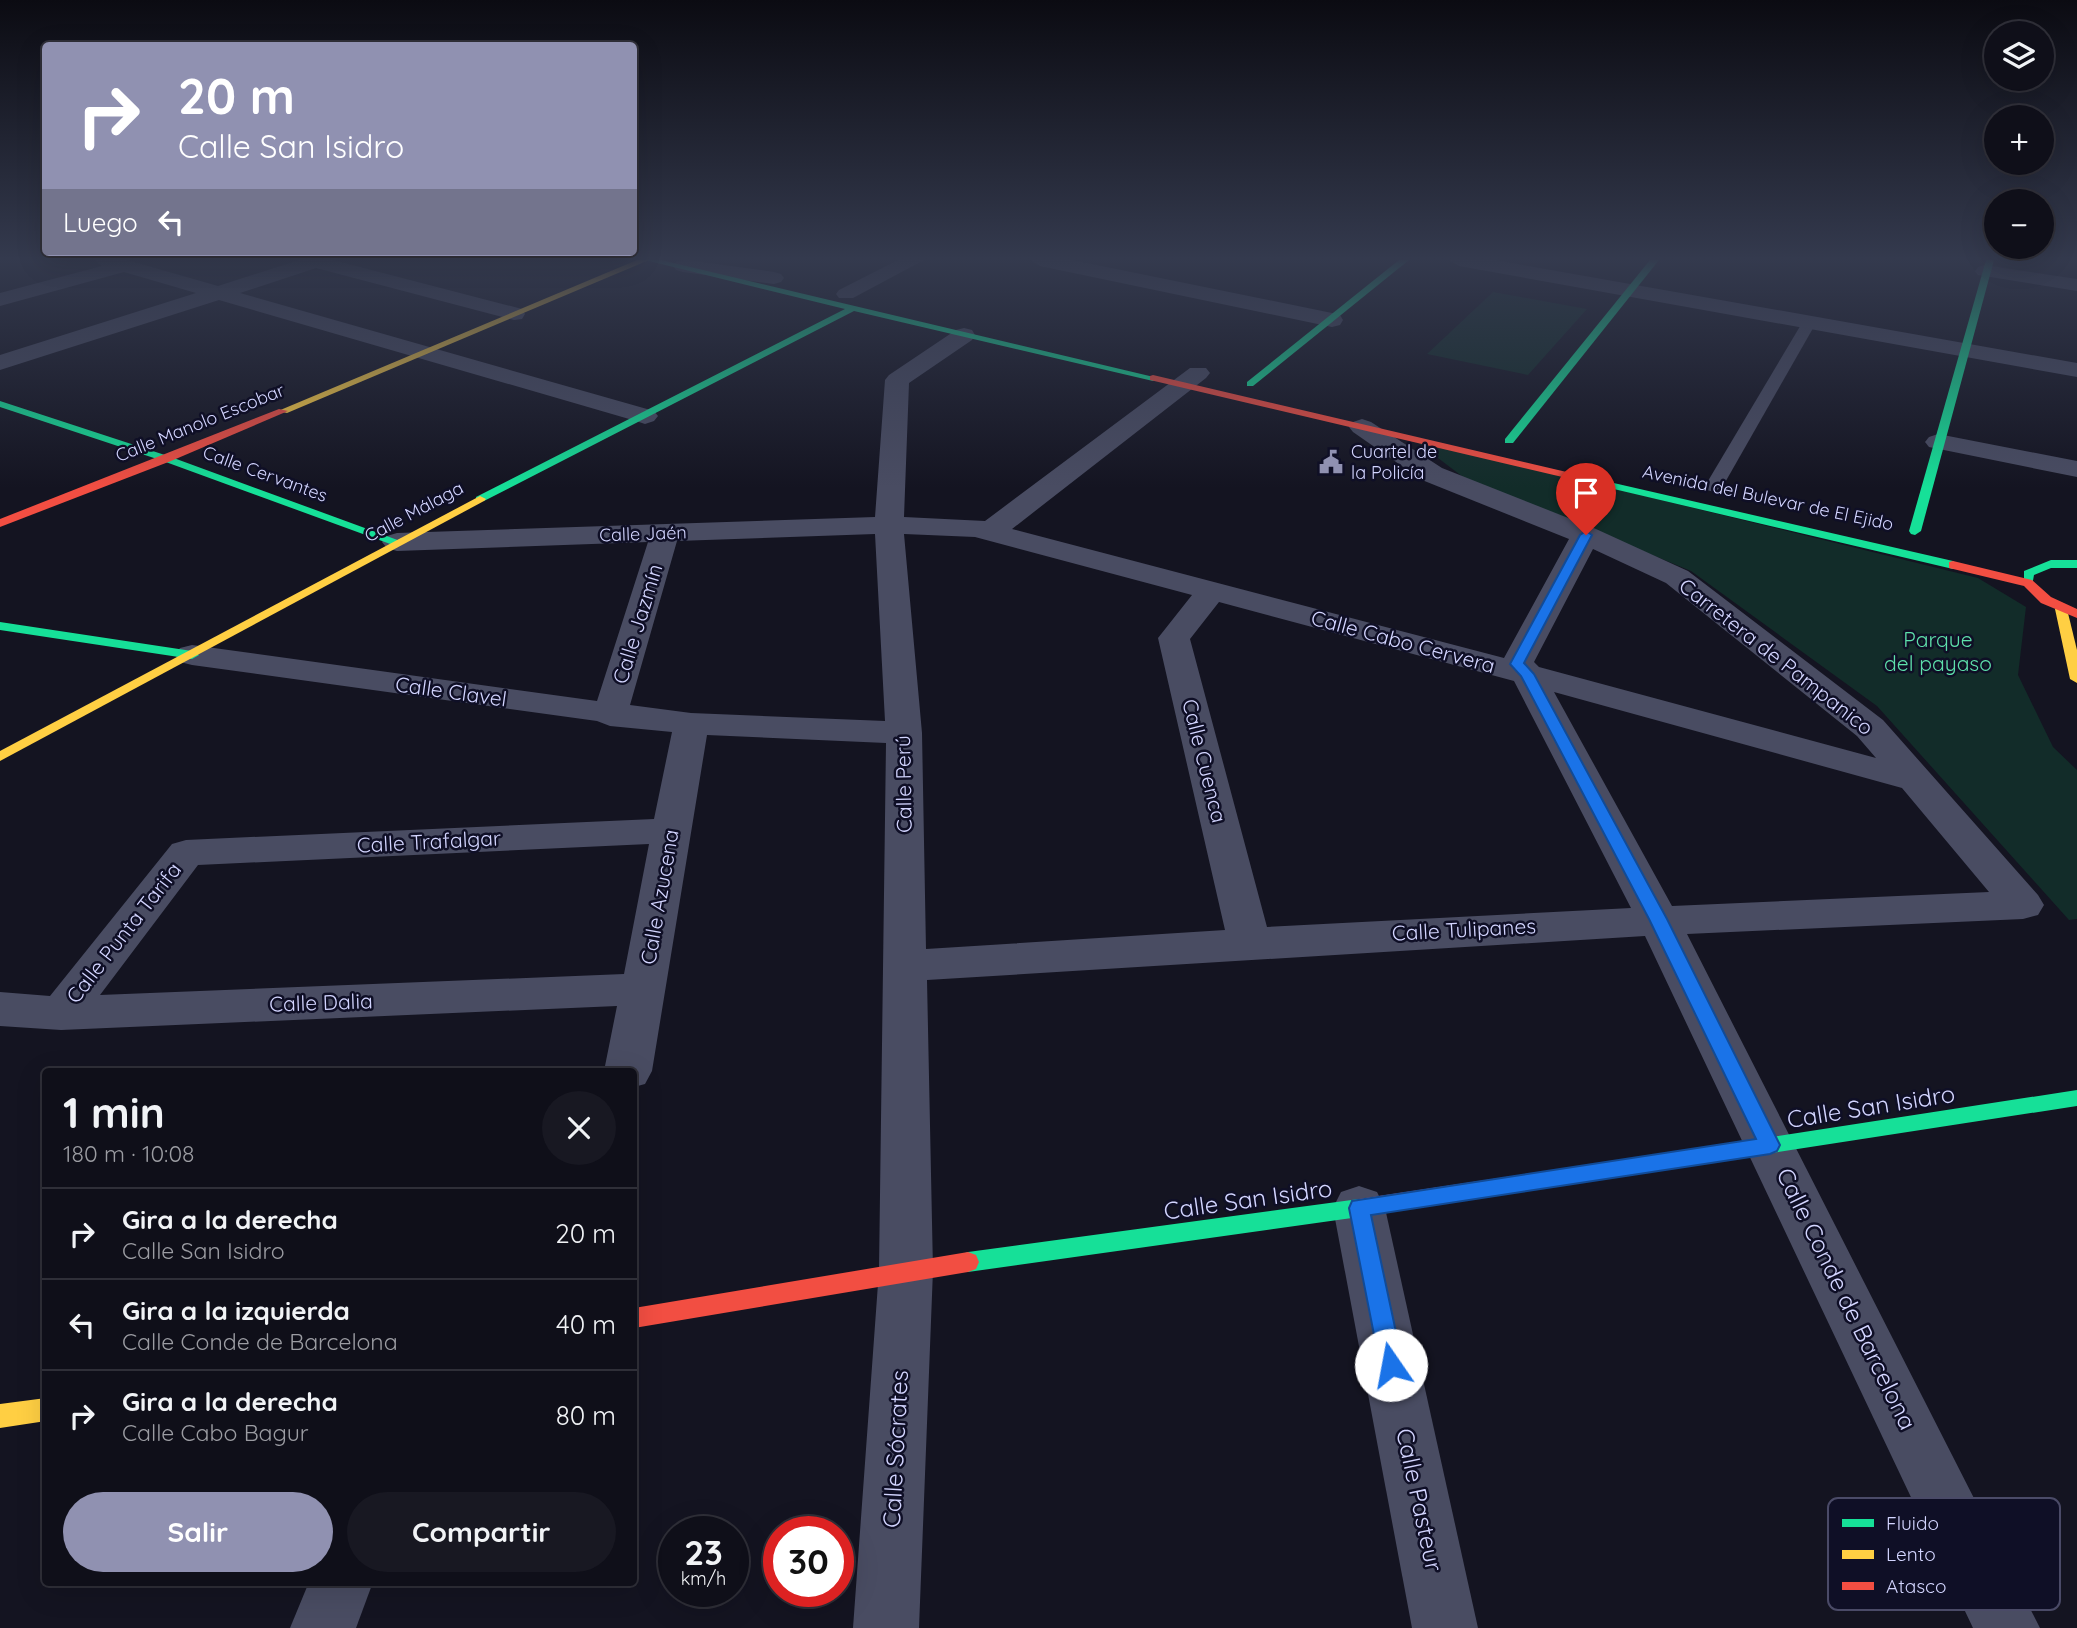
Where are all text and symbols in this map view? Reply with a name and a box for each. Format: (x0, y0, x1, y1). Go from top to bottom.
map controls (1984, 21, 2054, 259)
button: layers (1984, 21, 2054, 91)
text: 20 m (178, 65, 295, 126)
icon: right (63, 70, 154, 161)
button: + (1984, 105, 2054, 175)
text: Calle San Isidro (178, 126, 404, 166)
button: − (1984, 189, 2054, 259)
icon: left (152, 203, 190, 241)
text: Luego (63, 206, 138, 239)
street label: Calle Manolo Escobar (112, 378, 288, 467)
street label: Calle Cervantes (200, 440, 331, 507)
place label: Cuartel de la Policía (1351, 440, 1437, 484)
public building icon: Cuartel de la Policía (1317, 448, 1345, 476)
street label: Avenida del Bulevar de El Ejido (1640, 460, 1896, 535)
pin (1556, 463, 1616, 535)
icon: arrive (1567, 474, 1605, 512)
street label: Calle Málaga (360, 476, 467, 547)
street label: Calle Jaén (599, 520, 687, 547)
street label: Calle Jazmín (606, 561, 668, 687)
street label: Carretera de Pampanico (1674, 572, 1879, 740)
street label: Calle Cabo Cervera (1309, 604, 1498, 678)
park label: Parque del payaso (1884, 626, 1992, 676)
street label: Calle Clavel (394, 670, 509, 712)
street label: Calle Cuenca (1177, 696, 1233, 825)
street label: Calle Perú (889, 735, 917, 833)
street label: Calle Trafalgar (356, 824, 502, 858)
street label: Calle Azucena (634, 827, 684, 966)
street label: Calle Punta Tarifa (60, 857, 186, 1008)
street label: Calle Tulipanes (1391, 912, 1537, 946)
street label: Calle Dalia (269, 987, 373, 1017)
street label: Calle San Isidro (1785, 1078, 1957, 1134)
text: 1 min (63, 1086, 165, 1139)
button: close (542, 1091, 616, 1165)
text: 180 m · 10:08 (63, 1139, 195, 1168)
street label: Calle Conde de Barcelona (1770, 1163, 1923, 1434)
street label: Calle San Isidro (1162, 1172, 1334, 1226)
text: Gira a la derecha (122, 1203, 338, 1236)
icon: right (63, 1215, 101, 1253)
text: 20 m (555, 1217, 616, 1250)
text: Calle San Isidro (122, 1236, 285, 1265)
text: Gira a la izquierda (122, 1294, 350, 1327)
icon: left (63, 1306, 101, 1344)
text: 40 m (556, 1308, 616, 1341)
text: Calle Conde de Barcelona (122, 1327, 398, 1356)
position arrow (1354, 1328, 1428, 1402)
street label: Calle Sócrates (876, 1369, 914, 1529)
text: Gira a la derecha (122, 1385, 338, 1418)
icon: right (63, 1397, 101, 1435)
text: 80 m (556, 1399, 616, 1432)
text: Calle Cabo Bagur (122, 1418, 309, 1447)
street label: Calle Pasteur (1390, 1425, 1450, 1574)
button: Salir (63, 1492, 333, 1572)
button: Compartir (347, 1492, 616, 1572)
legend (1828, 1498, 2060, 1610)
text: Fluido (1886, 1511, 1939, 1535)
speed limit sign: 30 (763, 1516, 854, 1607)
text: 23 (684, 1530, 723, 1574)
text: Lento (1886, 1542, 1936, 1566)
text: km/h (681, 1567, 726, 1590)
text: Atasco (1886, 1574, 1946, 1598)

